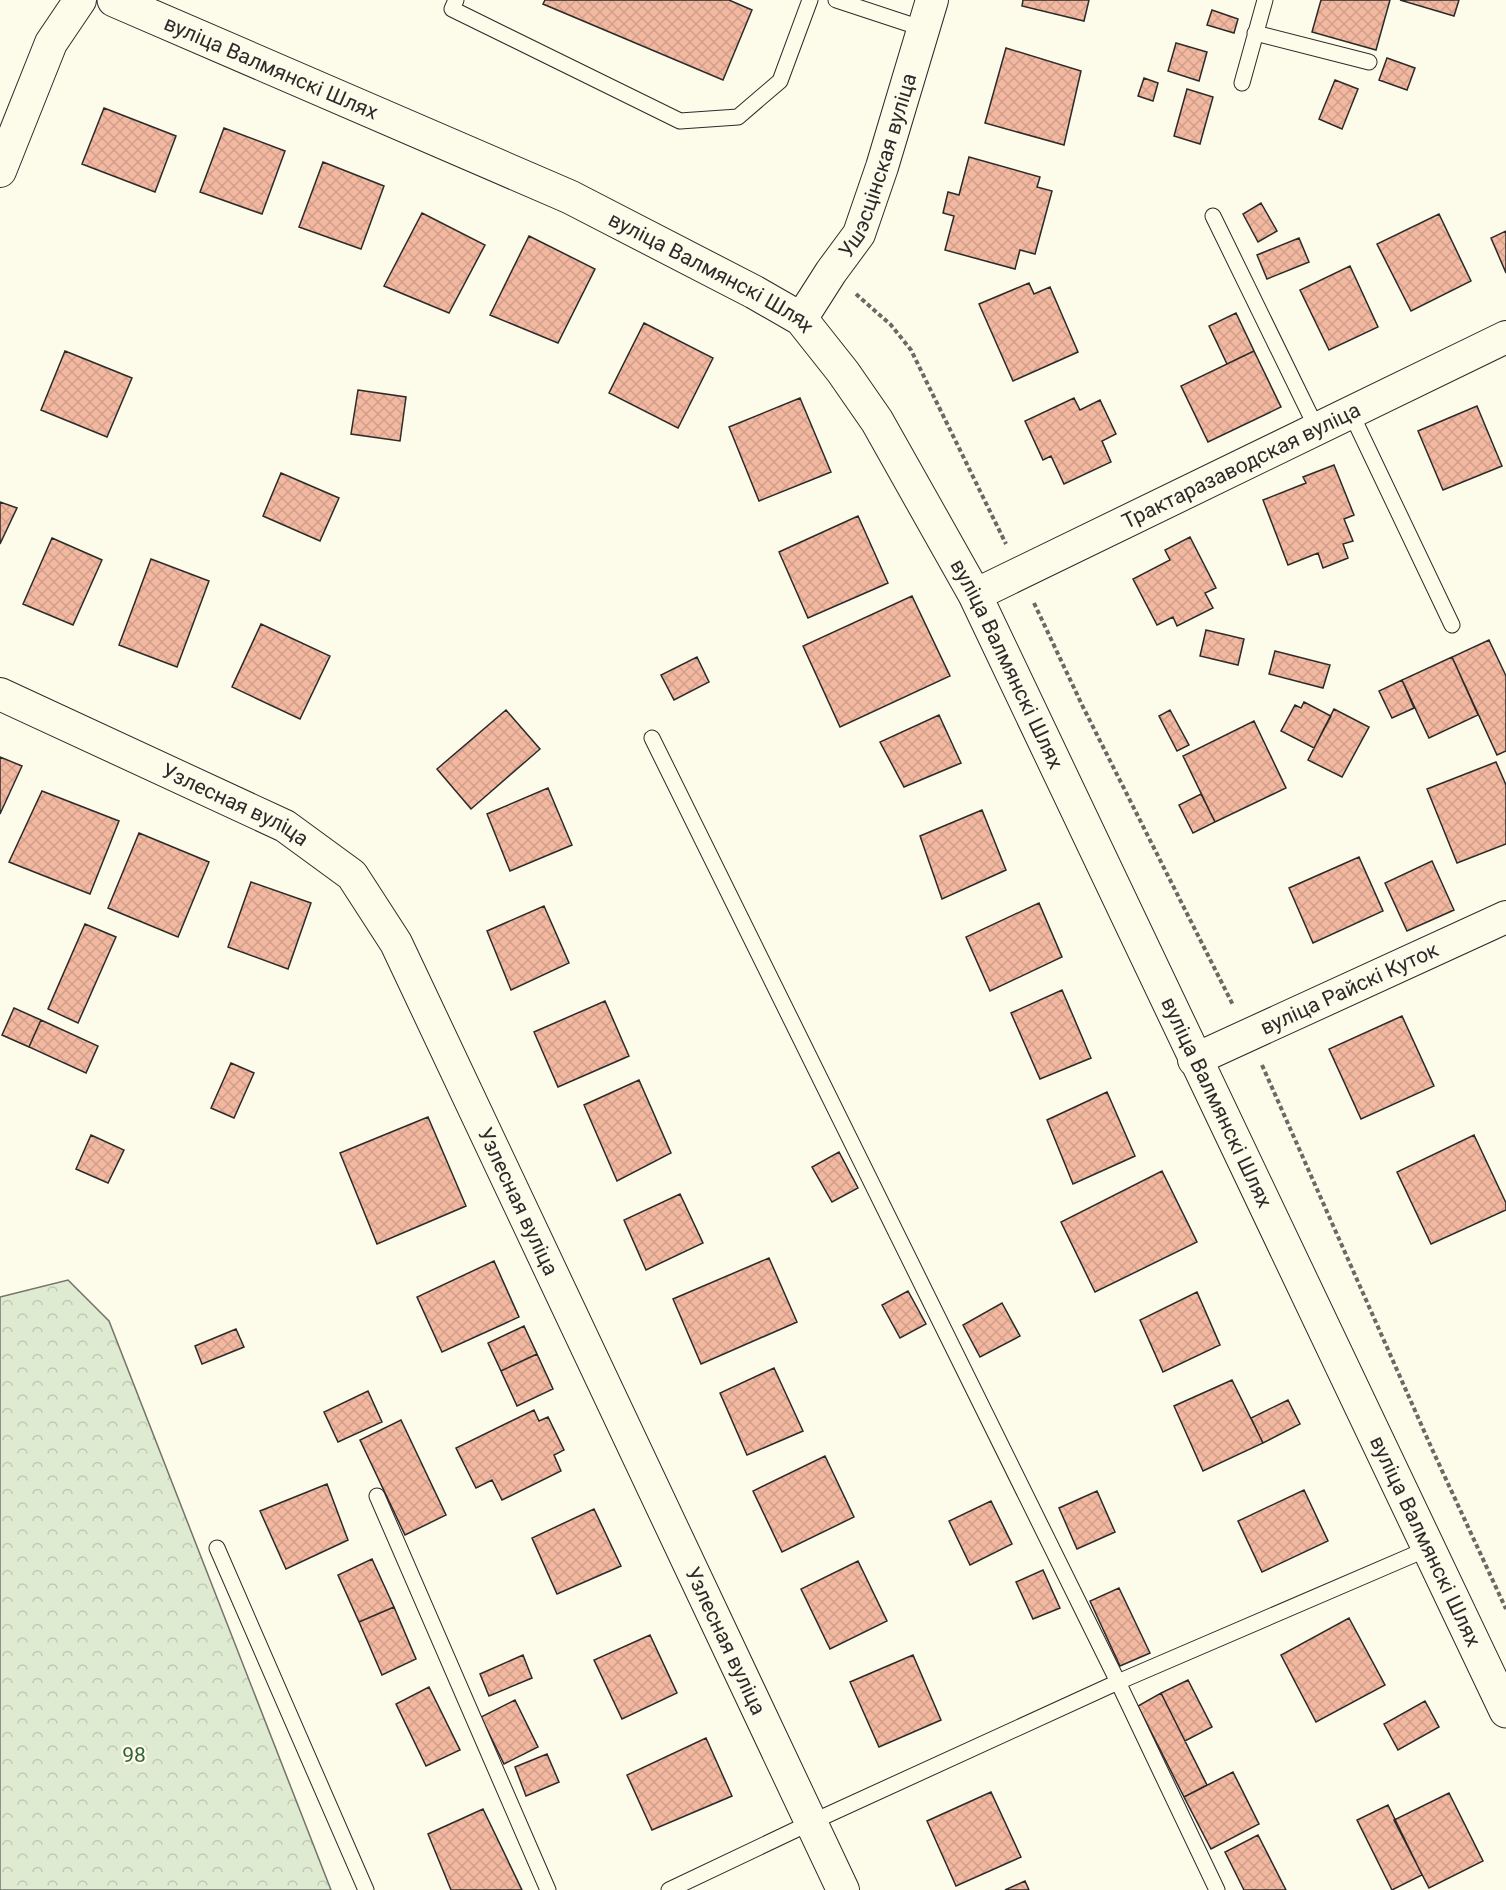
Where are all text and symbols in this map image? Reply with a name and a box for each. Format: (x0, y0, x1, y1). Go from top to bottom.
street label: вуліца Валмянскі Шлях (160, 11, 381, 125)
street label: Ушэсцінская вуліца (834, 70, 921, 262)
street label: вуліца Валмянскі Шлях (605, 207, 819, 338)
street label: Трактаразаводская вуліца (1118, 398, 1364, 534)
street label: вуліца Валмянскі Шлях (945, 555, 1068, 773)
street label: Узлесная вуліца (158, 759, 313, 851)
street label: вуліца Райскі Куток (1257, 937, 1443, 1040)
street label: вуліца Валмянскі Шлях (1156, 993, 1277, 1212)
street label: Узлесная вуліца (473, 1124, 563, 1279)
street label: вуліца Валмянскі Шлях (1365, 1432, 1486, 1651)
street label: Узлесная вуліца (680, 1563, 771, 1719)
park label: 98 (122, 1743, 146, 1767)

